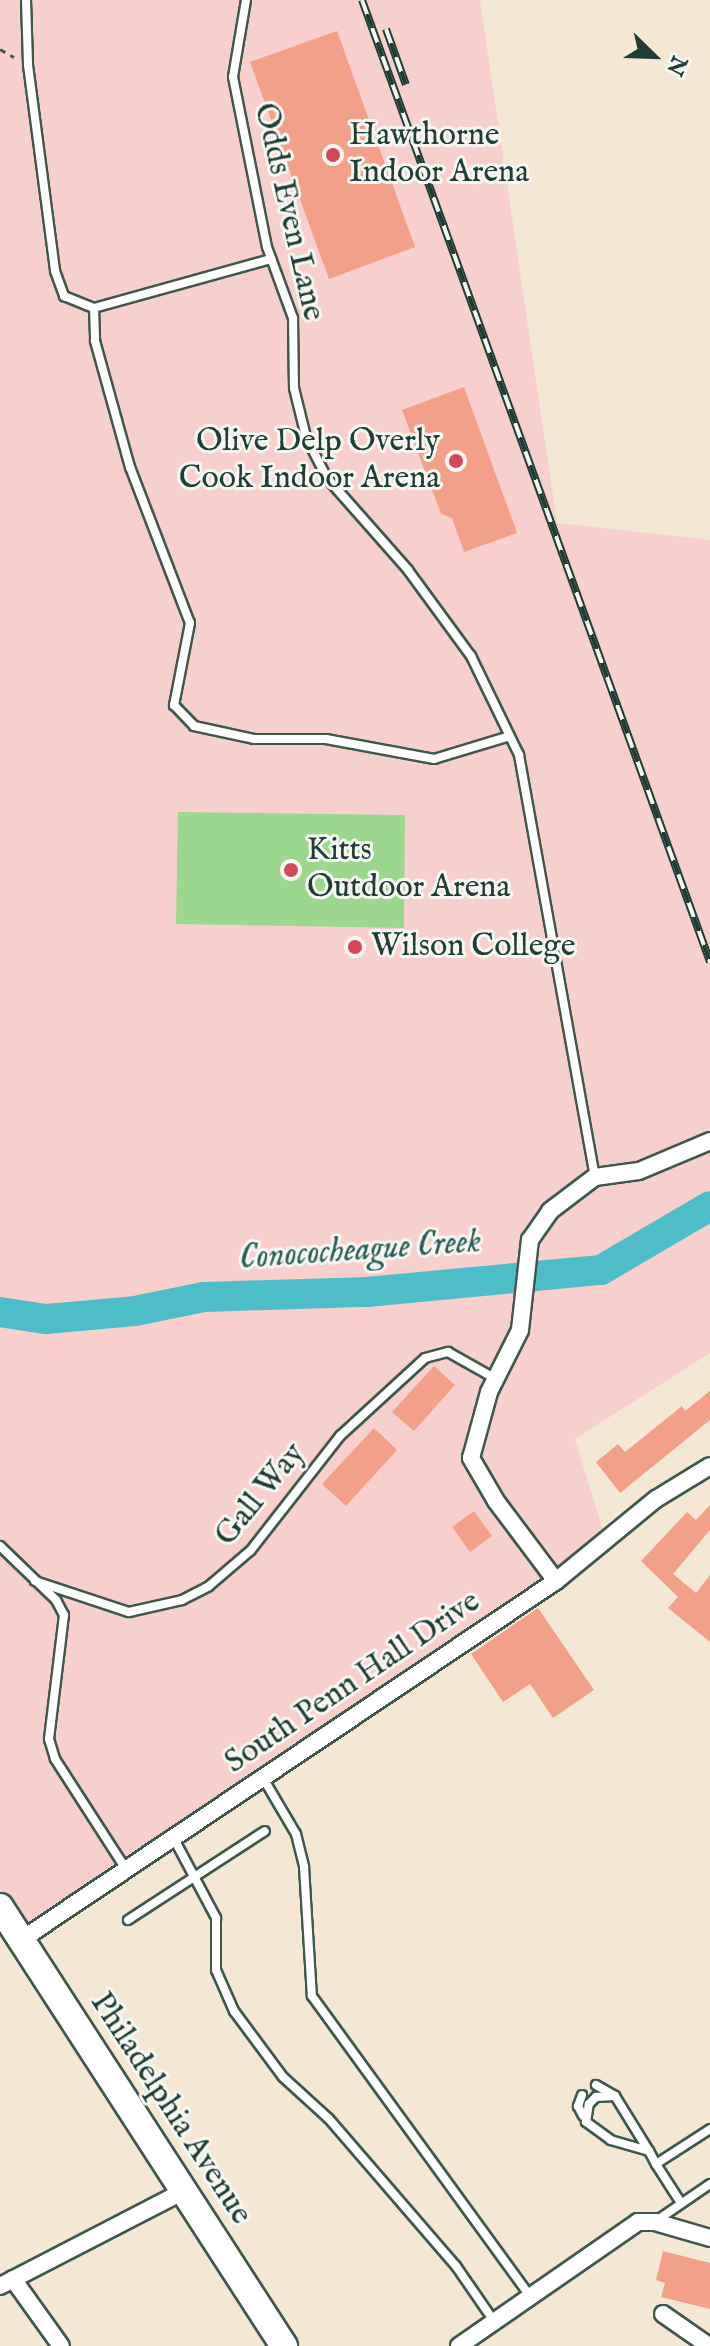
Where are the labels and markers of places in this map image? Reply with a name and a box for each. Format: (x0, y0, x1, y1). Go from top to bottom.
place label: Hawthorne Indoor Arena (349, 118, 529, 193)
marker: Hawthorne Indoor Arena (324, 146, 342, 164)
place label: Olive Delp Overly Cook Indoor Arena (179, 424, 440, 499)
marker: Olive Delp Overly Cook Indoor Arena (447, 452, 465, 470)
place label: Kitts Outdoor Arena (307, 833, 510, 908)
marker: Kitts Outdoor Arena (282, 861, 300, 879)
place label: Wilson College (371, 928, 575, 966)
marker: Wilson College (346, 938, 364, 956)

